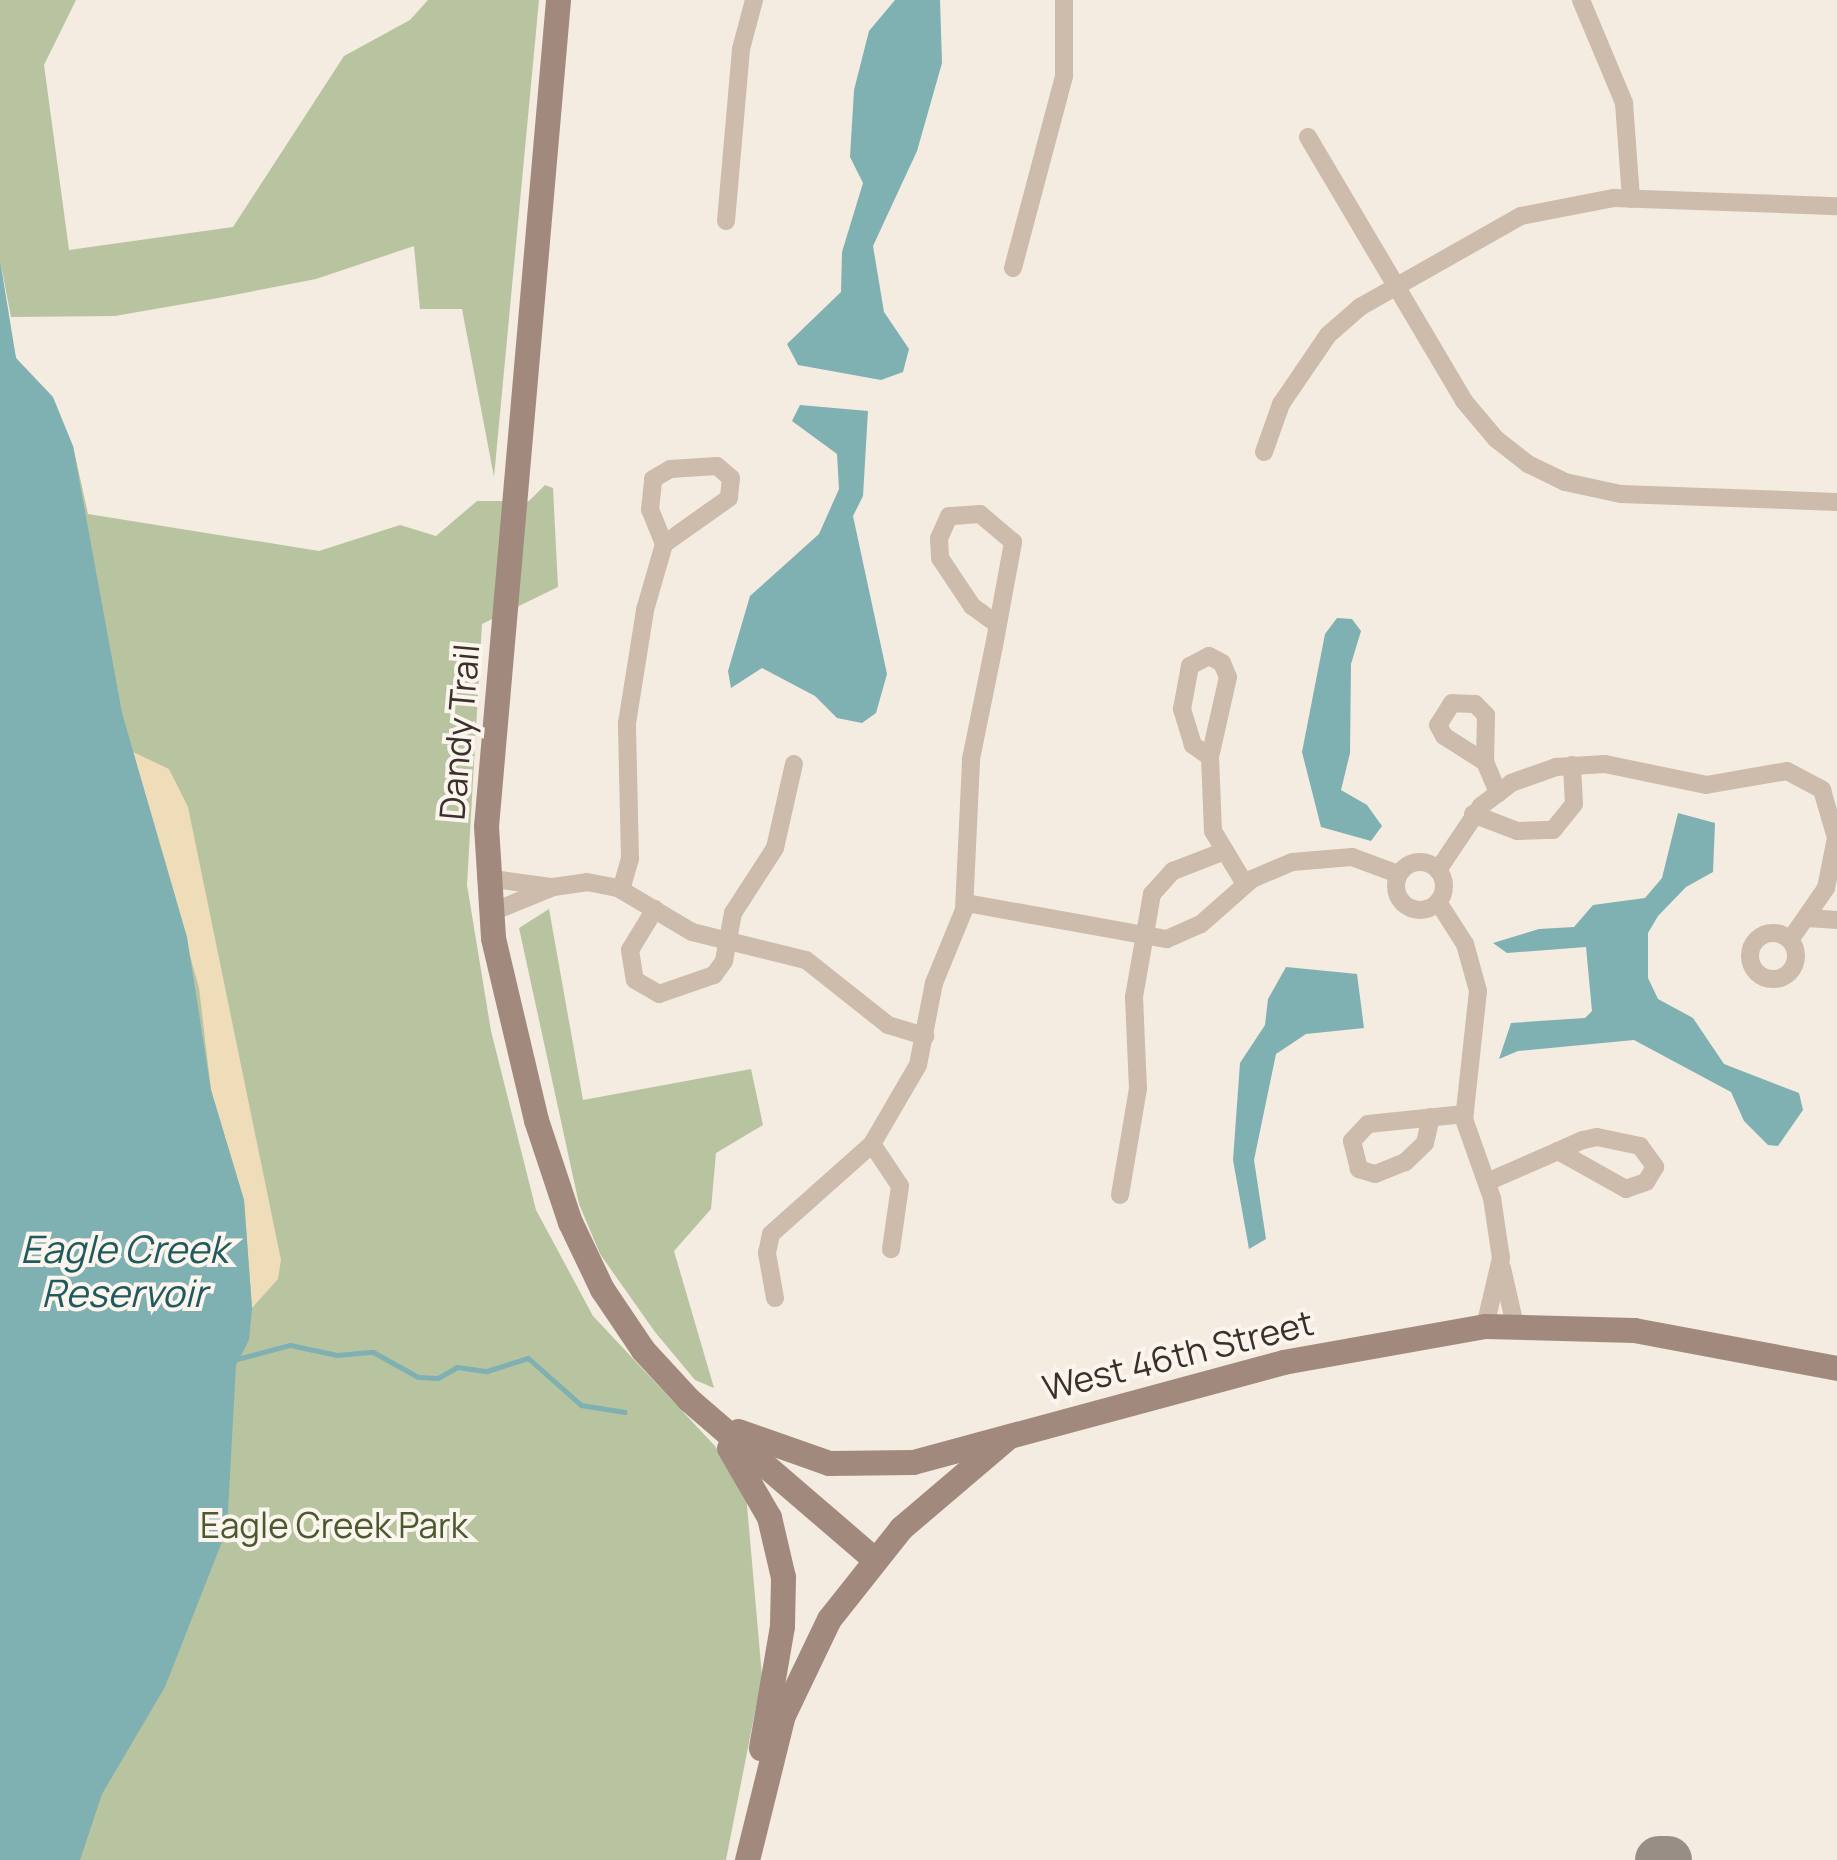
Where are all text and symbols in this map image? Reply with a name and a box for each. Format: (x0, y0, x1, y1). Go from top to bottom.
street label: Dandy Trail (430, 642, 488, 822)
water label: Eagle Creek Reservoir (20, 1226, 228, 1316)
street label: West 46th Street (1038, 1301, 1318, 1409)
park label: Eagle Creek Park (200, 1504, 468, 1546)

